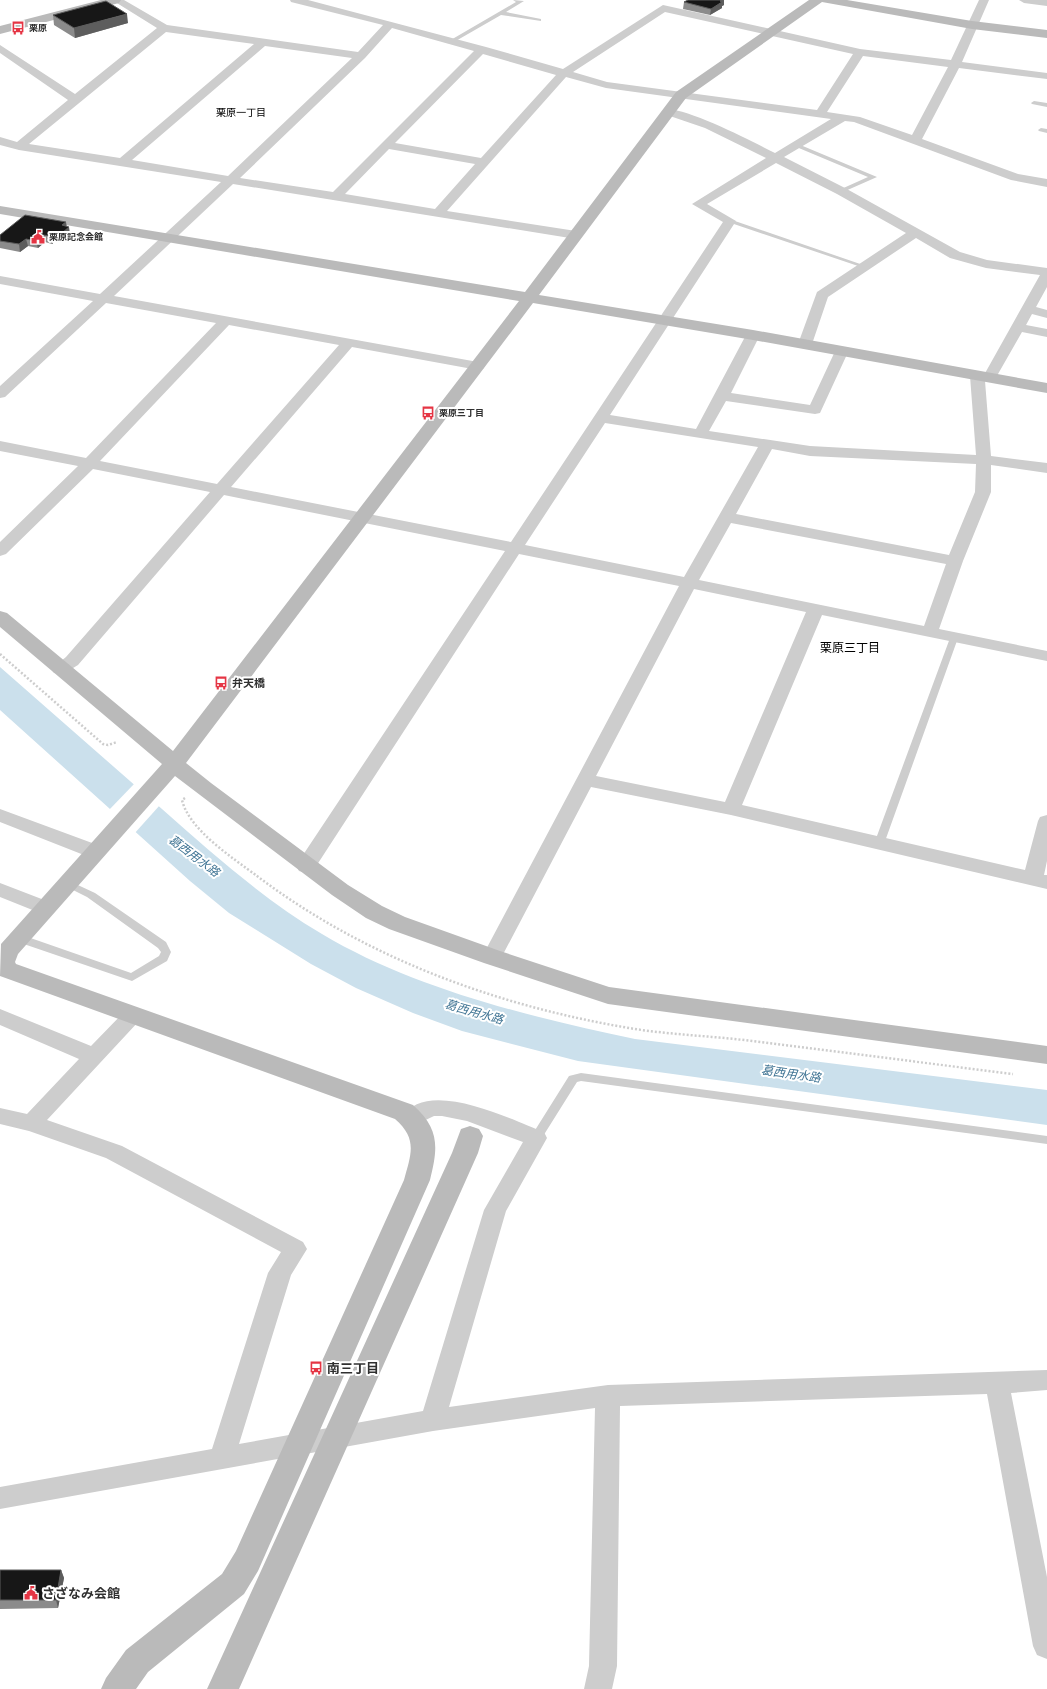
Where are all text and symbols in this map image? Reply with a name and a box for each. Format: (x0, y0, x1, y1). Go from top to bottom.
bus stop icon: 栗原 (10, 20, 26, 36)
place label: 栗原 (29, 23, 47, 33)
district label: 栗原一丁目 (216, 107, 266, 118)
public building icon: 栗原記念会館 (30, 229, 46, 245)
place label: 栗原記念会館 (49, 232, 103, 242)
bus stop icon: 栗原三丁目 (420, 405, 436, 421)
place label: 栗原三丁目 (439, 408, 484, 418)
district label: 栗原三丁目 (820, 641, 880, 655)
bus stop icon: 弁天橋 (213, 675, 229, 691)
place label: 弁天橋 (232, 677, 265, 690)
water label: 葛西用水路 (166, 832, 223, 880)
water label: 葛西用水路 (443, 997, 506, 1027)
water label: 葛西用水路 (760, 1063, 823, 1085)
bus stop icon: 南三丁目 (308, 1360, 324, 1376)
place label: 南三丁目 (327, 1361, 379, 1376)
public building icon: さざなみ会館 (23, 1585, 39, 1601)
place label: さざなみ会館 (42, 1586, 120, 1601)

